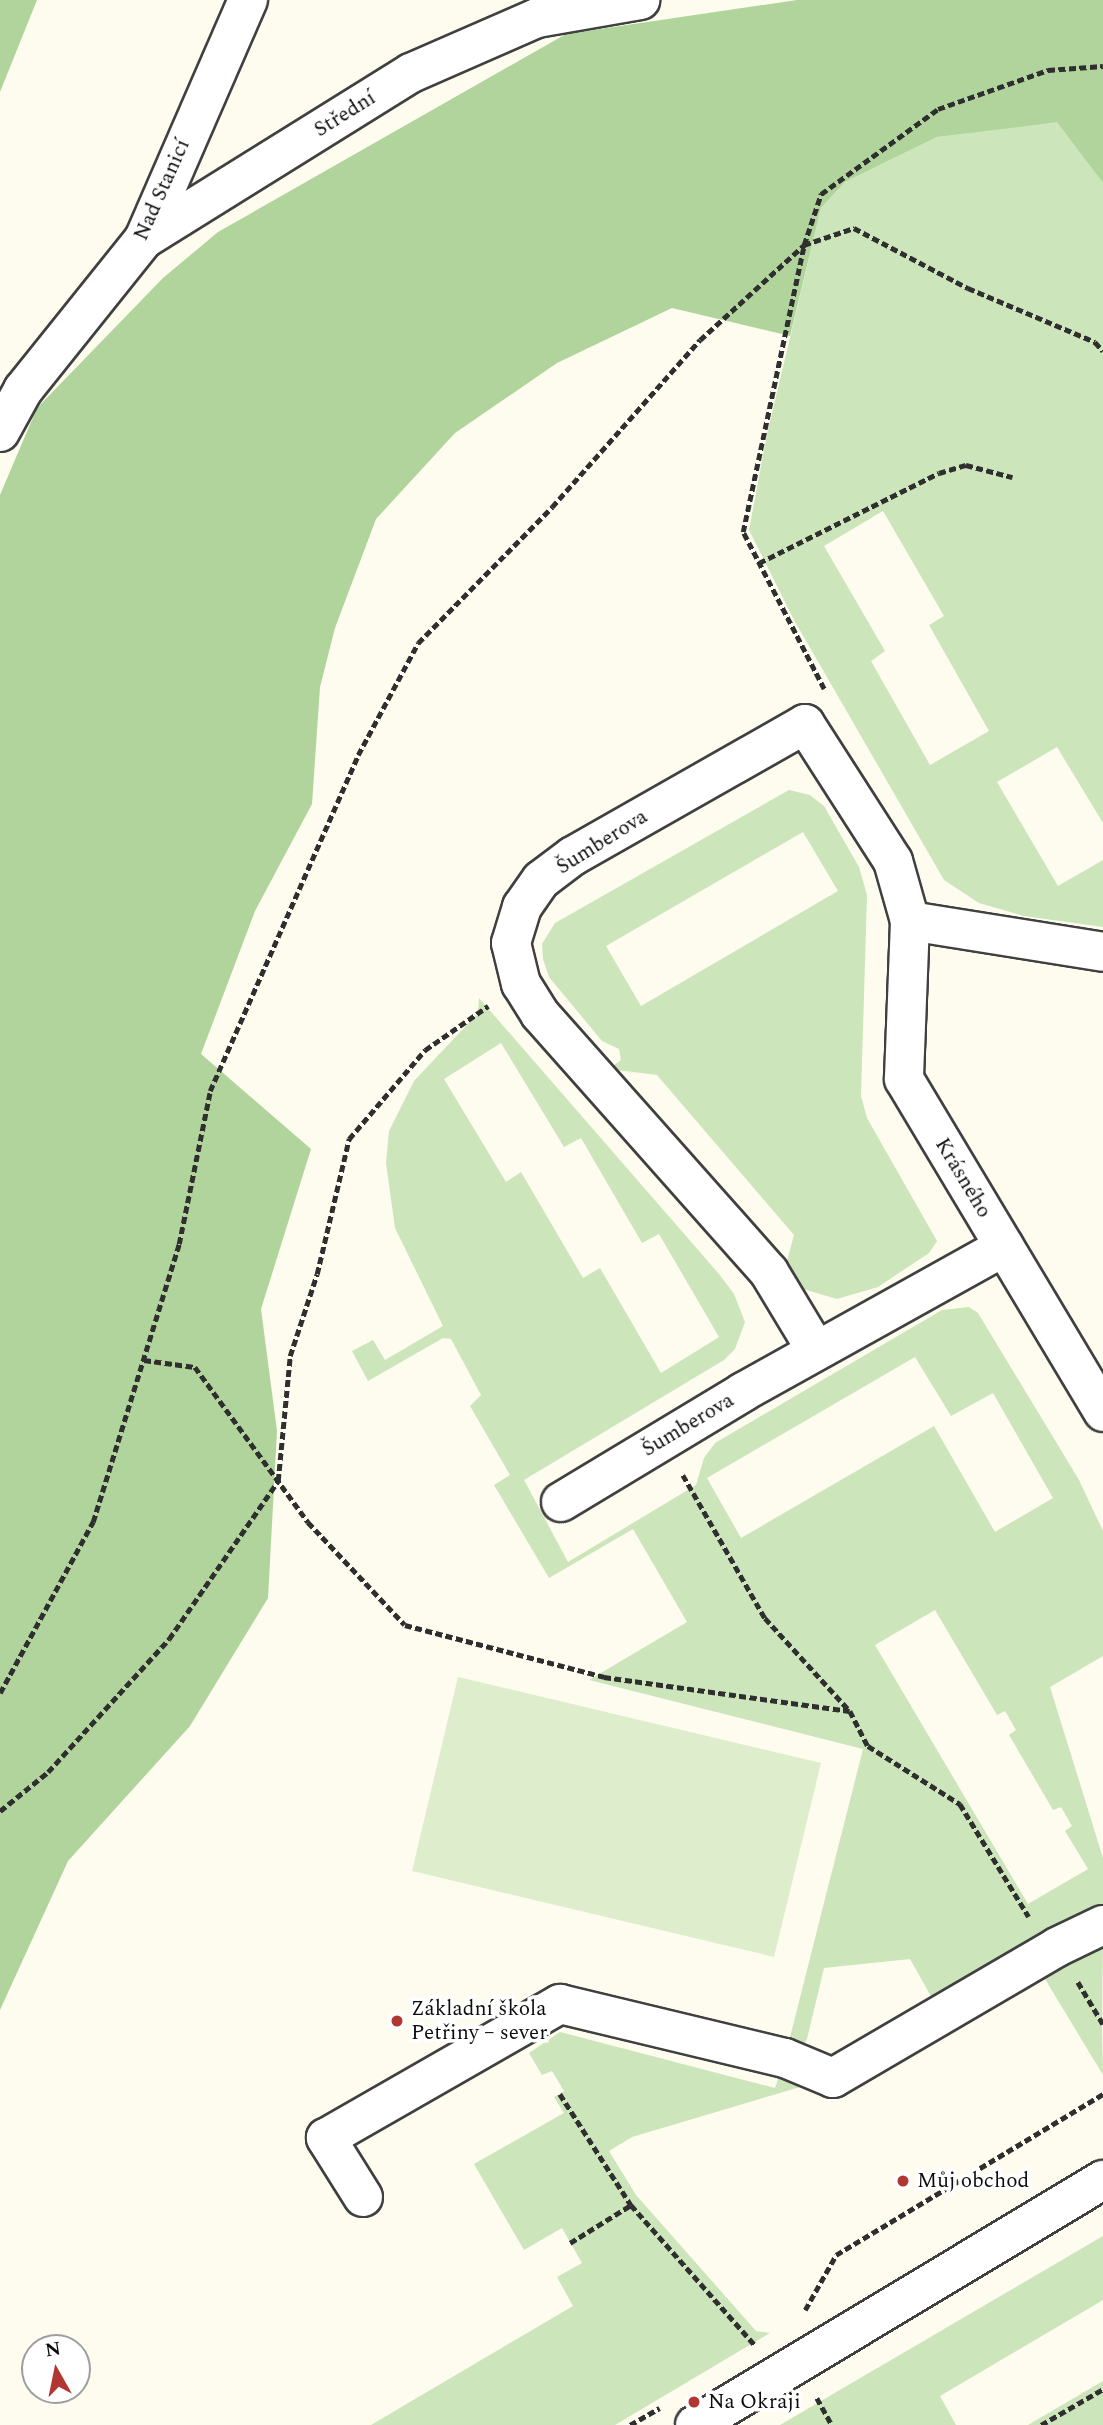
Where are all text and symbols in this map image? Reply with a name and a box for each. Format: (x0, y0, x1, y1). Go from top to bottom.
street label: Střední (310, 85, 380, 143)
street label: Nad Stanicí (128, 135, 196, 245)
street label: Šumberova (552, 804, 652, 880)
street label: Krásného (929, 1133, 997, 1223)
street label: Šumberova (637, 1388, 739, 1462)
place label: Základní škola Petřiny – sever (411, 1996, 548, 2046)
marker: Základní škola Petřiny – sever (389, 2013, 405, 2029)
place label: Můj obchod (917, 2168, 1029, 2194)
marker: Můj obchod (895, 2173, 911, 2189)
north arrow (21, 2334, 91, 2404)
text: N (43, 2334, 63, 2365)
place label: Na Okraji (708, 2389, 801, 2415)
marker: Na Okraji (686, 2394, 702, 2410)

